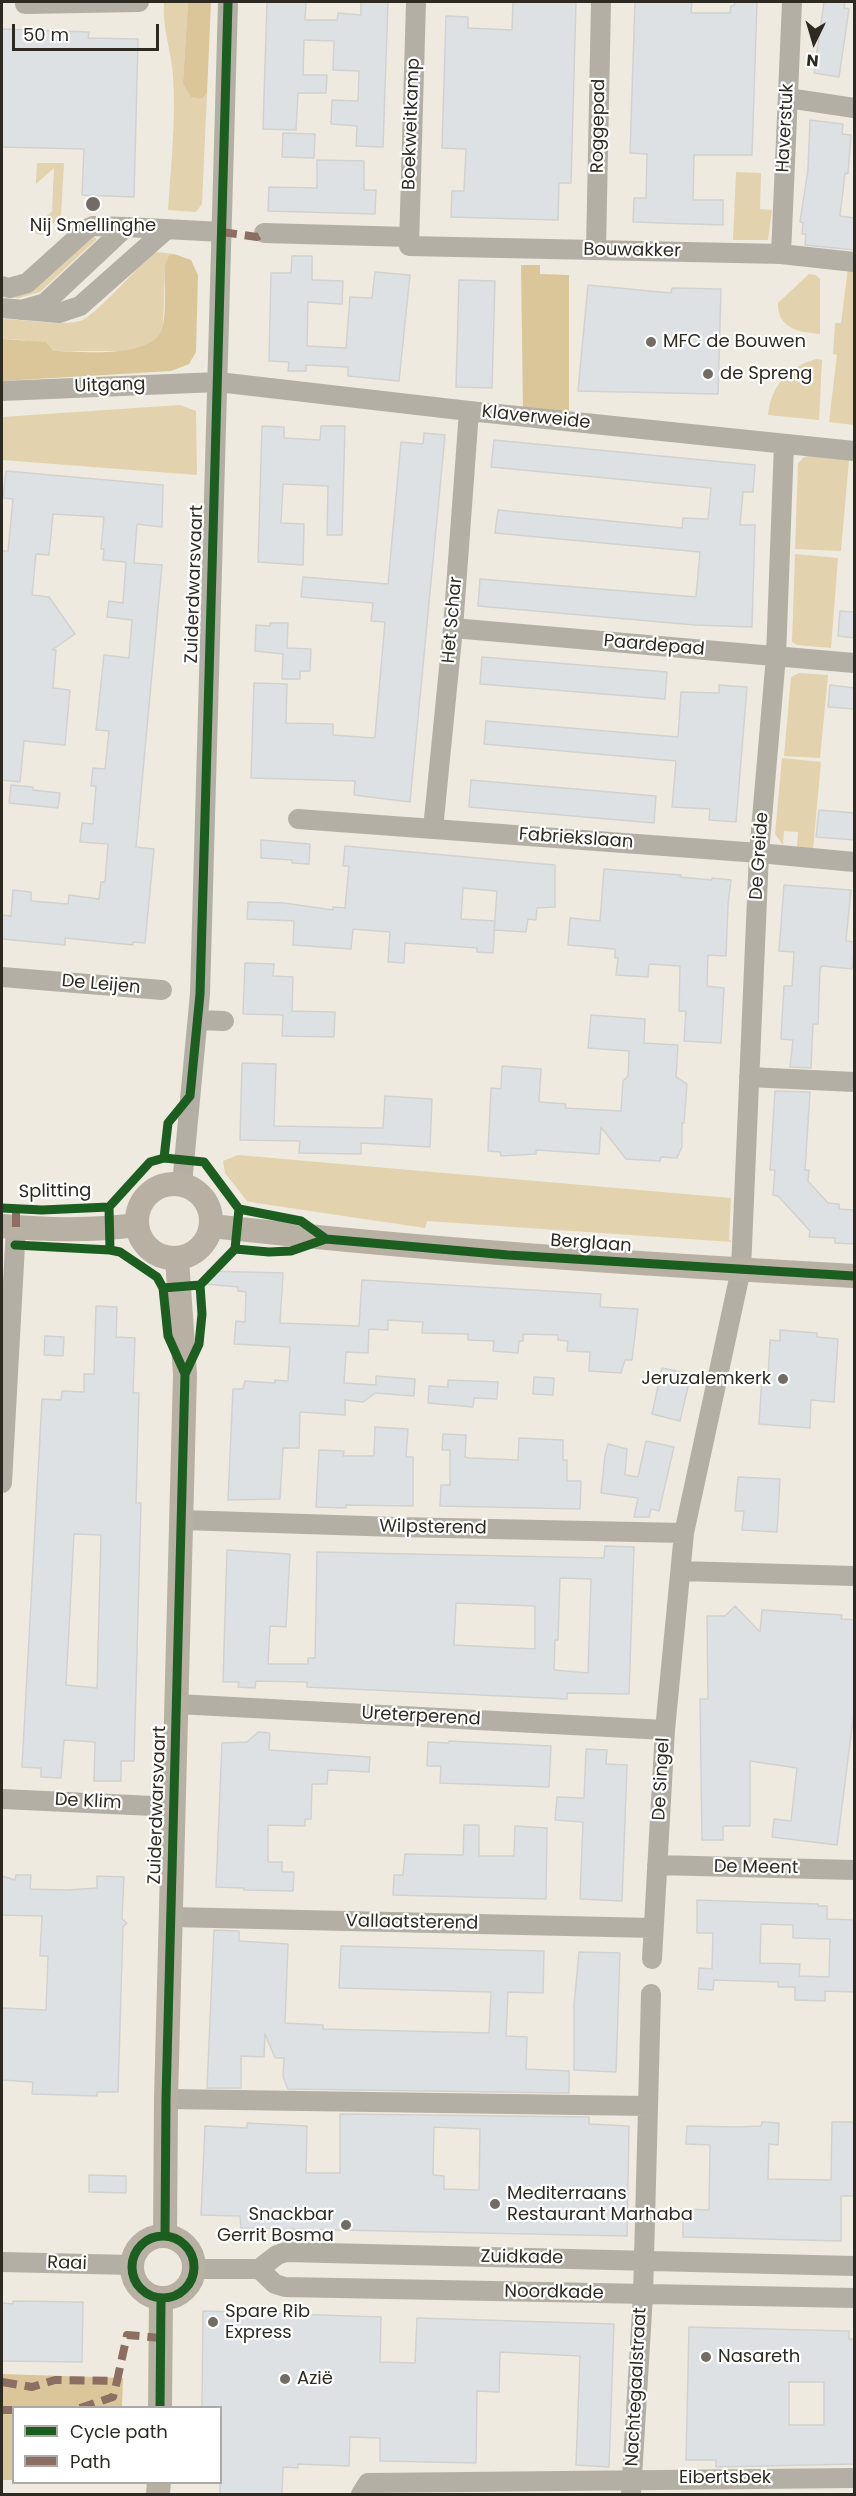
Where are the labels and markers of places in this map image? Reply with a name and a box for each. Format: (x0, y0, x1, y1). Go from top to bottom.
marker: Nij Smellinghe (84, 195, 102, 213)
place label: Nij Smellinghe (30, 215, 156, 237)
place label: MFC de Bouwen (663, 331, 806, 353)
marker: MFC de Bouwen (644, 335, 658, 349)
place label: de Spreng (720, 363, 812, 385)
marker: de Spreng (701, 367, 715, 381)
place label: Jeruzalemkerk (641, 1368, 771, 1390)
marker: Jeruzalemkerk (776, 1372, 790, 1386)
place label: Mediterraans Restaurant Marhaba (507, 2183, 693, 2226)
marker: Mediterraans Restaurant Marhaba (488, 2197, 502, 2211)
place label: Snackbar Gerrit Bosma (217, 2204, 334, 2246)
marker: Snackbar Gerrit Bosma (339, 2218, 353, 2232)
place label: Spare Rib Express (225, 2301, 310, 2344)
marker: Spare Rib Express (206, 2315, 220, 2329)
place label: Nasareth (718, 2346, 800, 2368)
marker: Nasareth (699, 2350, 713, 2364)
place label: Azië (297, 2368, 333, 2390)
marker: Azië (278, 2372, 292, 2386)

